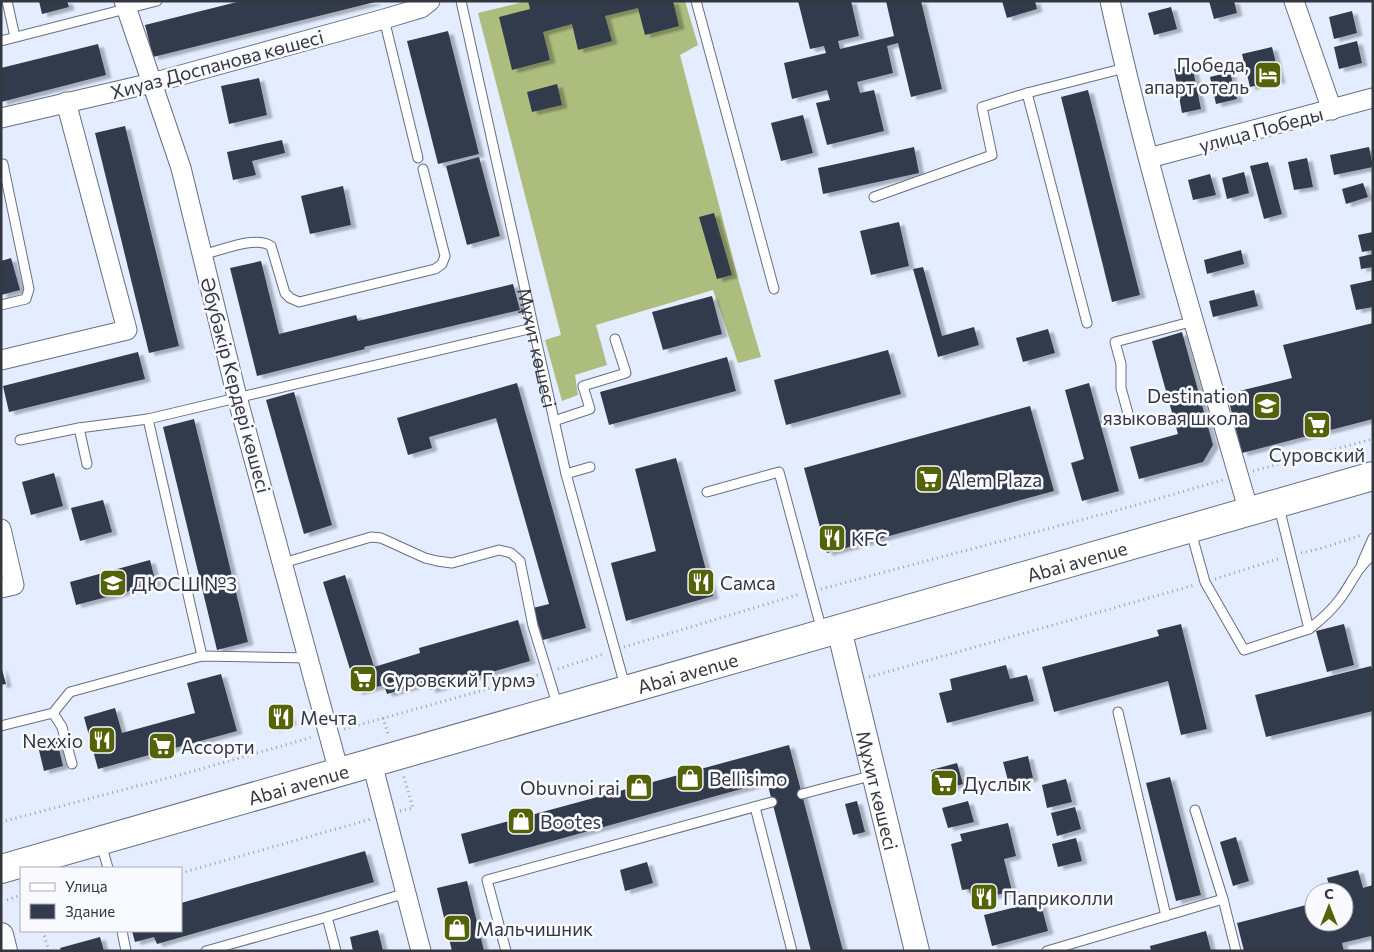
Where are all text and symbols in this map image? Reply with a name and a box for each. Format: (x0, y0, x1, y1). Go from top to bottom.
street label: Хиуаз Доспанова көшесі (108, 25, 326, 103)
place label: Победа, апарт отель (1144, 53, 1249, 98)
hotel icon: Победа, апарт отель (1253, 60, 1283, 90)
street label: улица Победы (1196, 101, 1326, 157)
street label: Әбубәкір Кердері көшесі (196, 275, 276, 495)
street label: Мұхит көшесі (513, 285, 562, 410)
place label: Destination языковая школа (1103, 384, 1248, 429)
school or university icon: Destination языковая школа (1252, 391, 1282, 421)
supermarket icon: Суровский (1302, 410, 1332, 440)
place label: Суровский (1269, 443, 1365, 466)
supermarket icon: Alem Plaza (914, 464, 944, 494)
place label: Alem Plaza (948, 468, 1042, 491)
restaurant icon: KFC (817, 523, 847, 553)
place label: KFC (851, 527, 888, 550)
street label: Abai avenue (1024, 536, 1130, 586)
restaurant icon: Самса (686, 567, 716, 597)
school or university icon: ДЮСШ №3 (98, 568, 128, 598)
place label: Самса (720, 571, 776, 594)
place label: ДЮСШ №3 (132, 572, 237, 595)
street label: Abai avenue (634, 647, 740, 698)
supermarket icon: Суровский Гурмэ (348, 664, 378, 694)
place label: Суровский Гурмэ (382, 668, 536, 691)
restaurant icon: Мечта (266, 702, 296, 732)
place label: Мечта (300, 706, 357, 729)
restaurant icon: Nexxio (87, 725, 117, 755)
street label: Мұхит көшесі (853, 728, 904, 852)
place label: Nexxio (22, 729, 83, 752)
supermarket icon: Ассорти (147, 731, 177, 761)
place label: Ассорти (181, 735, 255, 758)
street label: Abai avenue (245, 759, 351, 809)
shop icon: Bellisimo (675, 763, 705, 793)
place label: Bellisimo (709, 767, 787, 790)
supermarket icon: Дуслык (929, 768, 959, 798)
shop icon: Obuvnoi rai (624, 772, 654, 802)
place label: Дуслык (963, 772, 1032, 795)
place label: Obuvnoi rai (520, 776, 620, 799)
shop icon: Bootes (506, 806, 536, 836)
place label: Bootes (540, 810, 601, 833)
legend (20, 867, 182, 932)
text: Улица (65, 877, 107, 895)
restaurant icon: Паприколли (969, 882, 999, 912)
north arrow (1304, 882, 1354, 932)
text: С (1324, 885, 1334, 902)
place label: Паприколли (1003, 886, 1114, 909)
text: Здание (65, 902, 115, 920)
shop icon: Мальчишник (442, 913, 472, 943)
place label: Мальчишник (476, 917, 593, 940)

